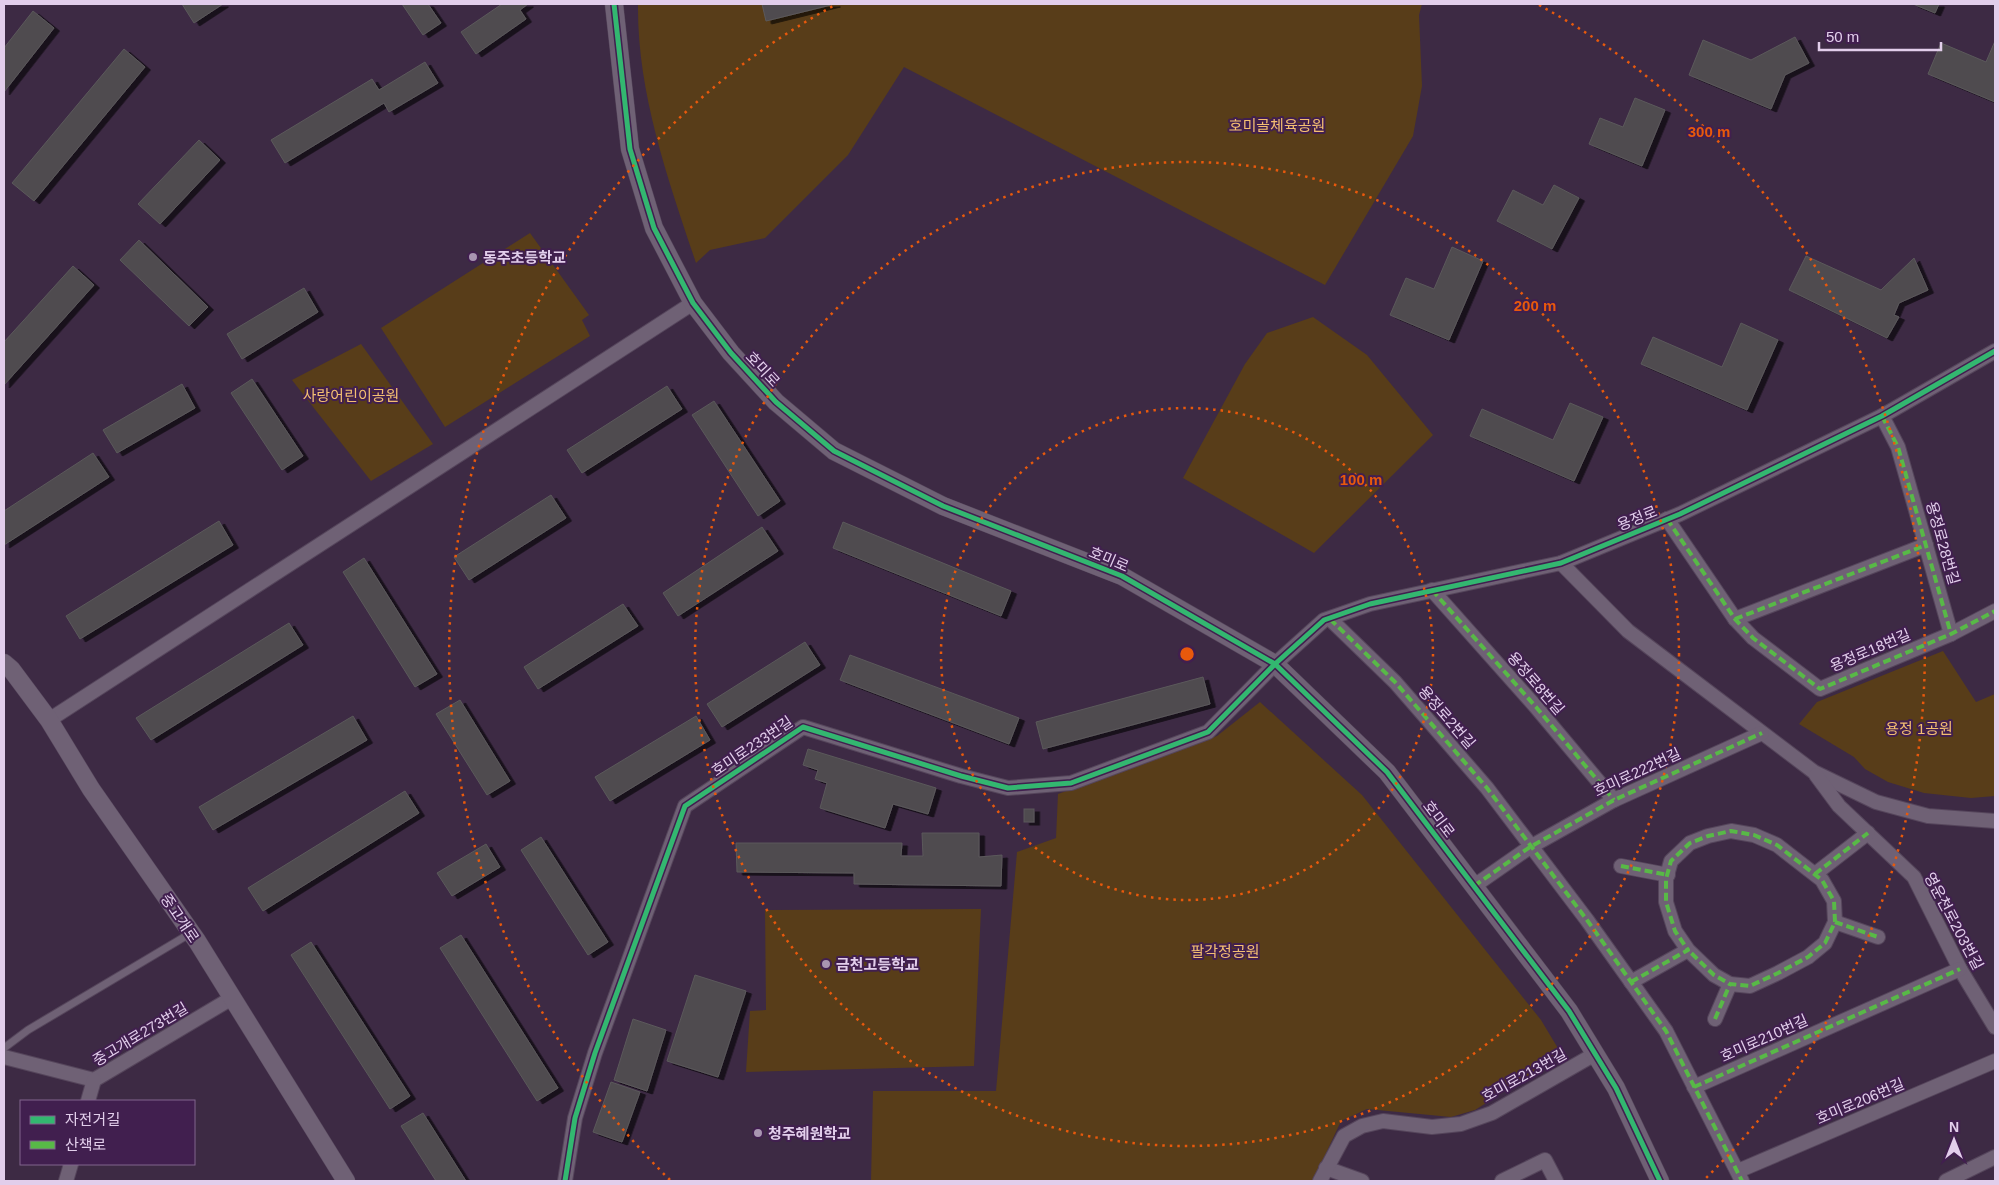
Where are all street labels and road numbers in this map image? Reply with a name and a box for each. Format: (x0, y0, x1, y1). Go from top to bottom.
street label: 호미로 (743, 348, 783, 390)
street label: 용정로28번길 (1923, 499, 1963, 587)
street label: 용정로 (1615, 502, 1659, 534)
street label: 호미로 (1087, 543, 1131, 575)
street label: 용정로18번길 (1827, 625, 1913, 675)
street label: 용정로8번길 (1504, 648, 1568, 718)
street label: 용정로2번길 (1415, 682, 1479, 752)
street label: 호미로233번길 (708, 713, 796, 779)
street label: 호미로222번길 (1591, 744, 1683, 800)
street label: 호미로 (1420, 797, 1458, 841)
street label: 영운천로203번길 (1921, 869, 1987, 973)
street label: 중고개로 (158, 890, 202, 946)
street label: 중고개로273번길 (89, 999, 191, 1069)
street label: 호미로210번길 (1718, 1011, 1810, 1065)
street label: 호미로213번길 (1479, 1045, 1569, 1105)
street label: 호미로206번길 (1813, 1075, 1907, 1127)

